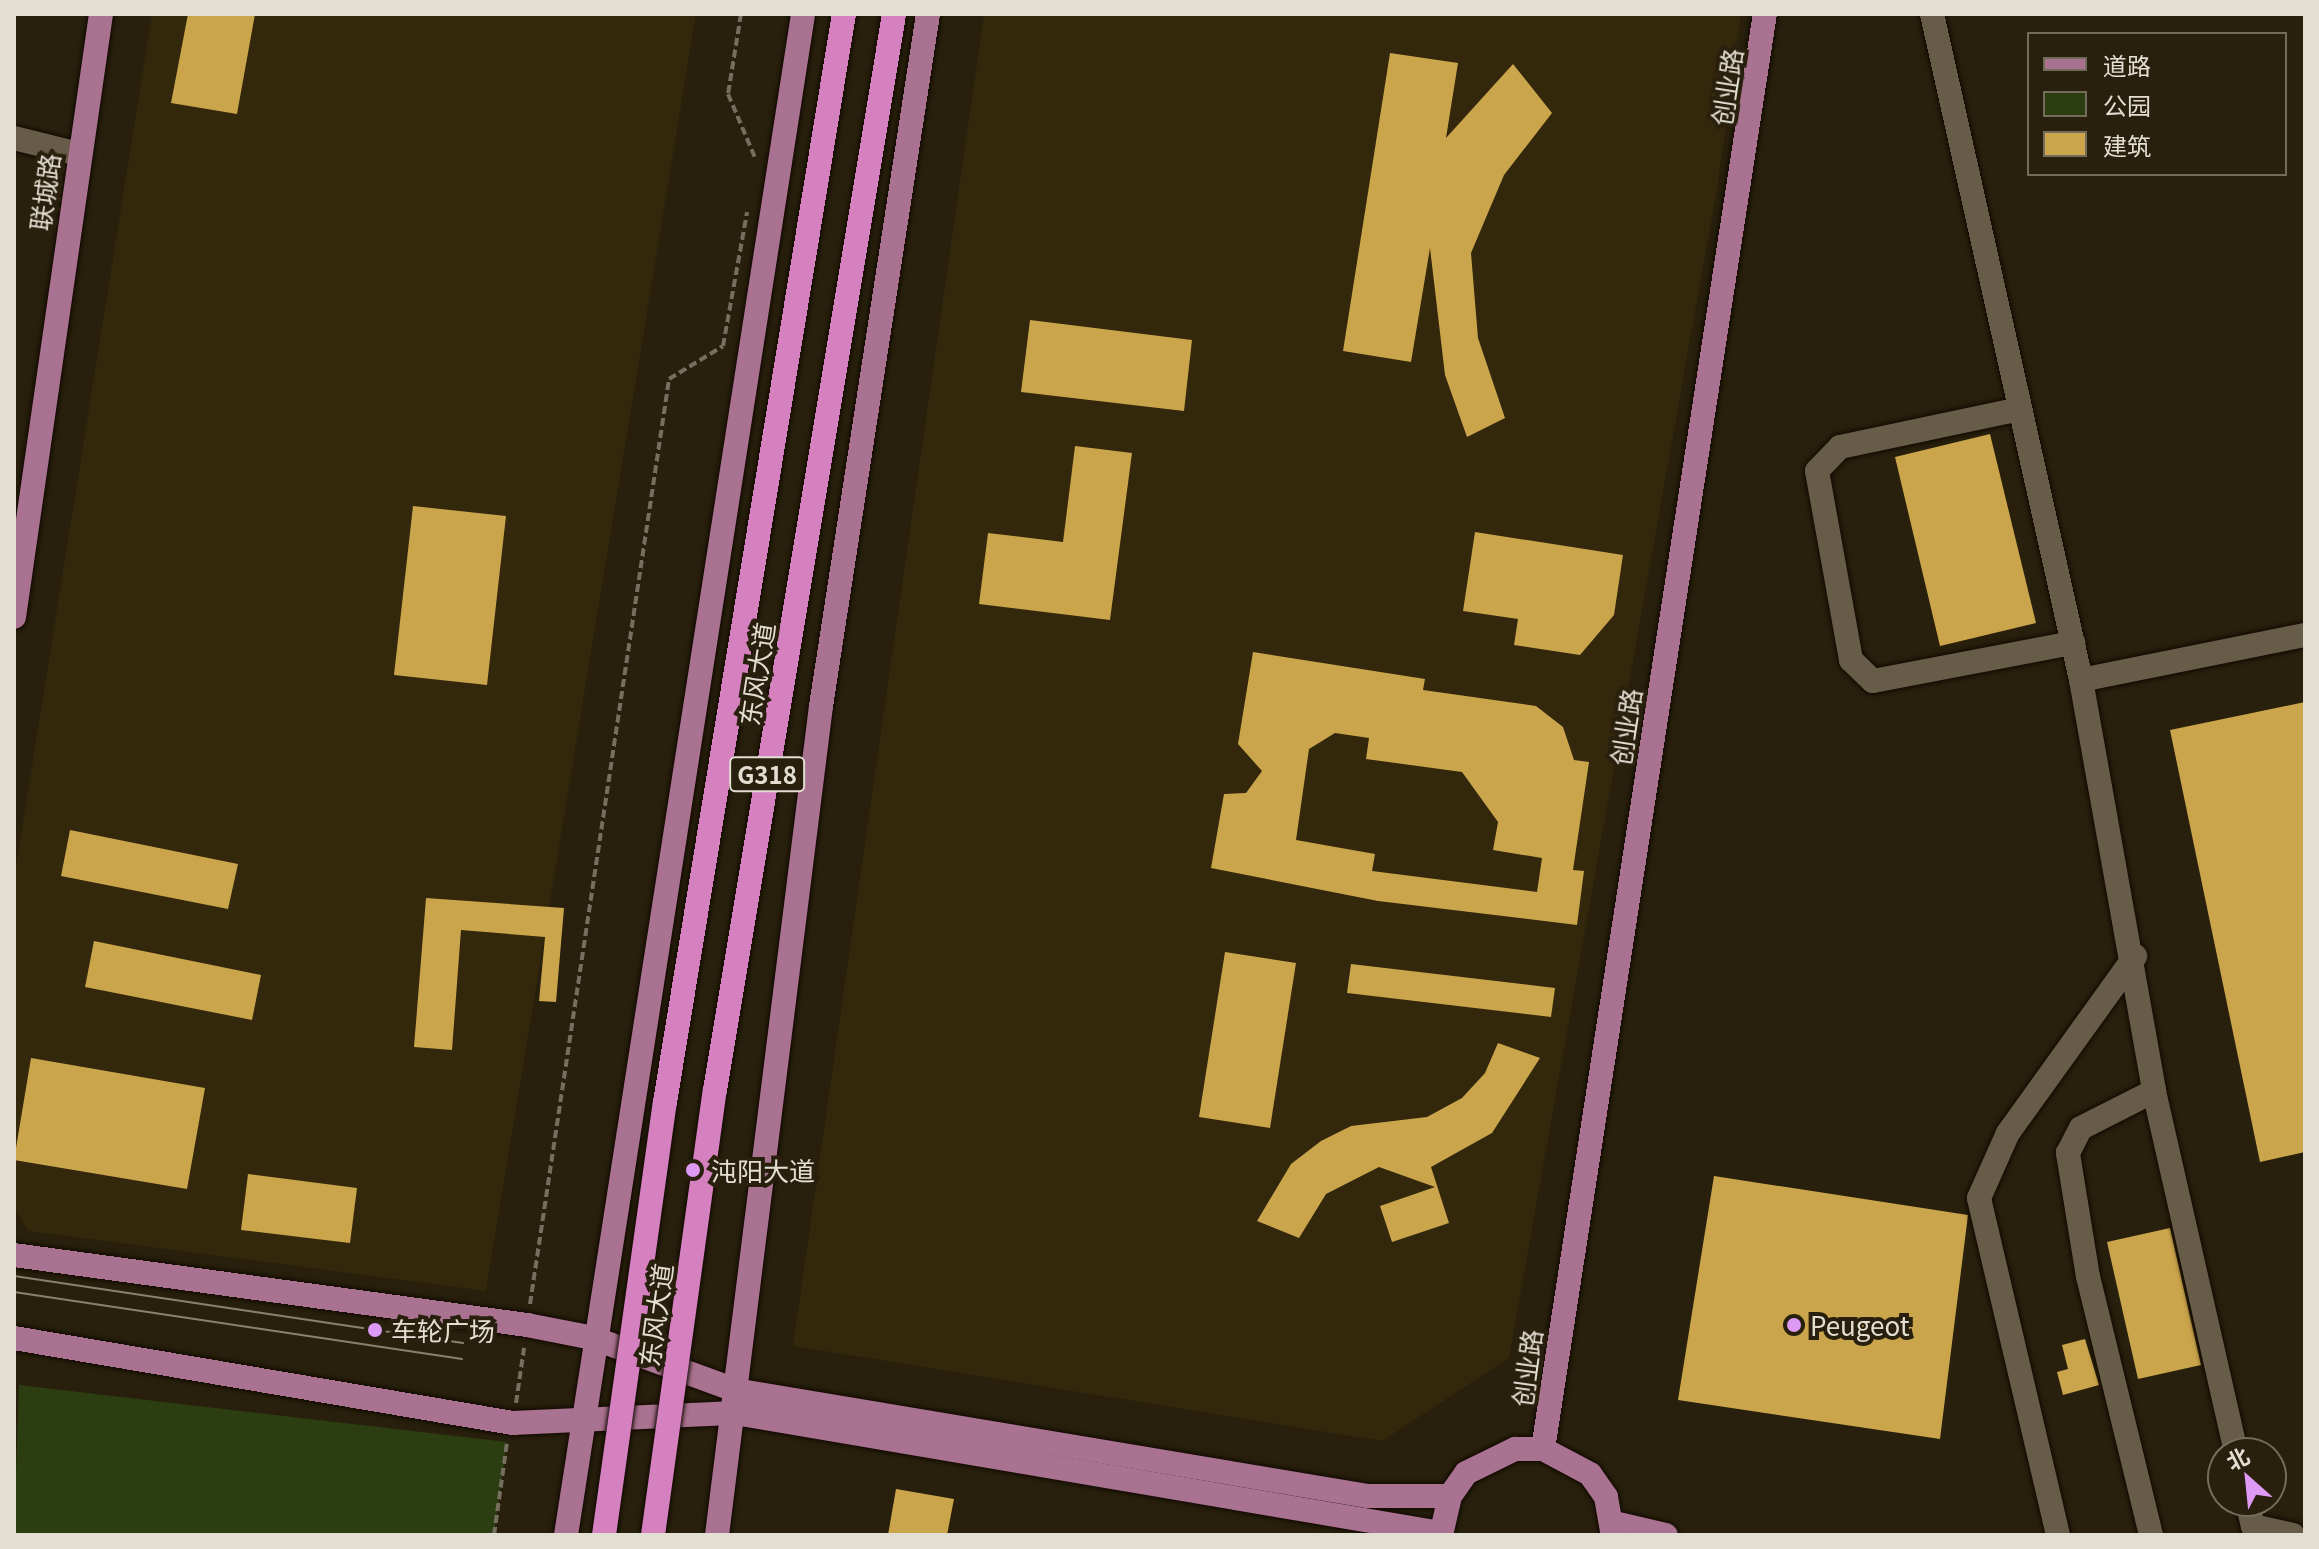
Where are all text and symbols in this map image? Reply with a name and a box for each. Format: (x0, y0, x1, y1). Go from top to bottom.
legend (2027, 32, 2287, 176)
street label: 创业路 (1704, 46, 1748, 128)
text: 道路 (2103, 47, 2151, 82)
text: 公园 (2103, 87, 2151, 122)
text: 建筑 (2103, 127, 2151, 162)
street label: 联城路 (23, 151, 65, 233)
street label: 东风大道 (732, 620, 780, 728)
street label: 创业路 (1603, 686, 1647, 768)
road number: G318 (729, 754, 805, 794)
place label: 沌阳大道 (711, 1154, 815, 1186)
marker: 沌阳大道 (682, 1159, 704, 1181)
street label: 东风大道 (632, 1261, 678, 1369)
place label: Peugeot (1810, 1309, 1909, 1341)
place label: 车轮广场 (391, 1314, 495, 1346)
marker: Peugeot (1785, 1316, 1803, 1334)
marker: 车轮广场 (366, 1321, 384, 1339)
street label: 创业路 (1505, 1327, 1547, 1409)
north arrow (2207, 1437, 2287, 1517)
text: 北 (2220, 1438, 2254, 1477)

